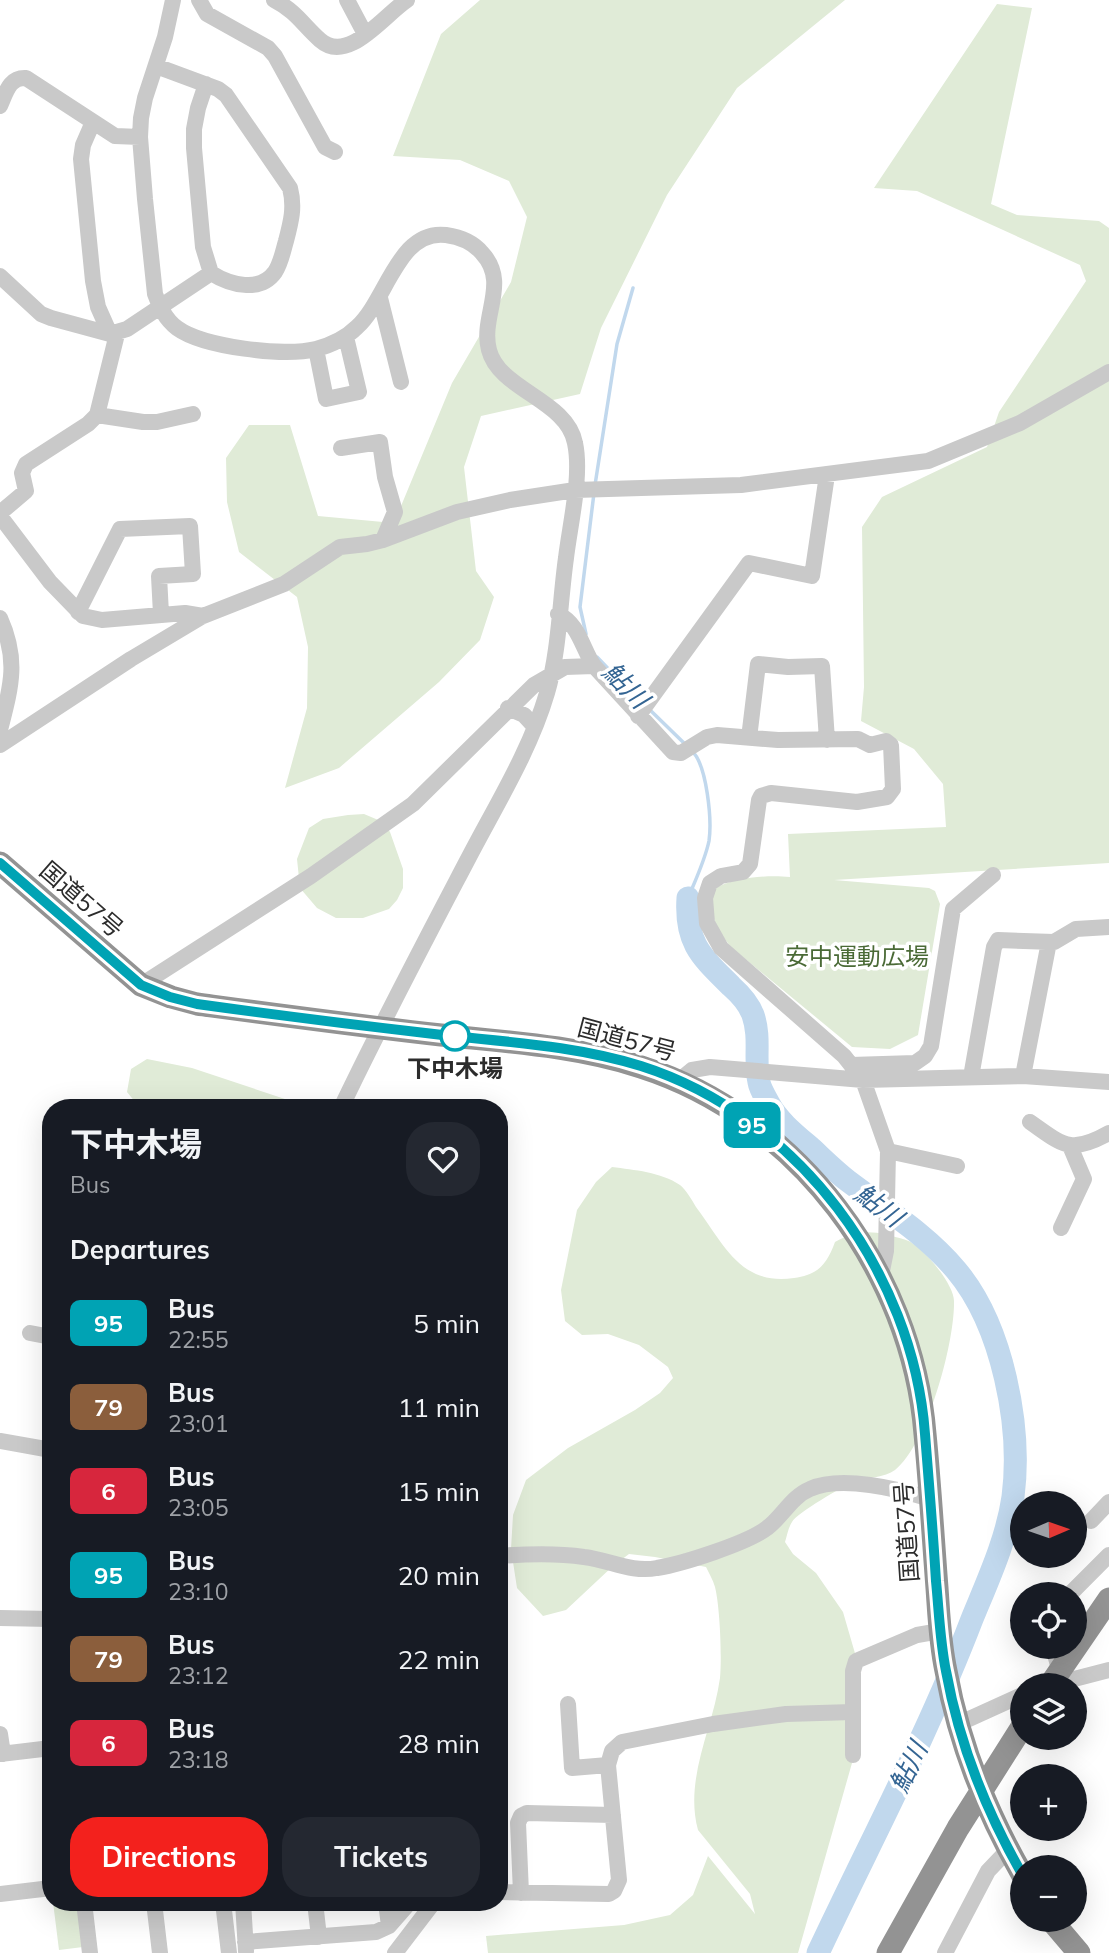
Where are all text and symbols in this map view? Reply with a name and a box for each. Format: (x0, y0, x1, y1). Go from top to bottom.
water label: 鮎川 (596, 655, 658, 717)
street label: 国道57号 (34, 855, 130, 943)
park label: 安中運動広場 (785, 941, 929, 971)
street label: 国道57号 (574, 1011, 680, 1067)
marker: 下中木場 (440, 1021, 470, 1051)
place label: 下中木場 (407, 1053, 503, 1083)
line badge: 95 (720, 1102, 784, 1148)
text: 95 (738, 1110, 766, 1140)
button: heart (406, 1122, 480, 1196)
text: 下中木場 (70, 1123, 202, 1164)
text: Bus (70, 1170, 110, 1199)
water label: 鮎川 (848, 1176, 912, 1236)
text: Departures (70, 1233, 210, 1266)
text: Bus (168, 1292, 214, 1325)
text: 5 min (413, 1307, 480, 1340)
text: 95 (94, 1308, 123, 1338)
text: 22:55 (168, 1325, 228, 1354)
text: Bus (168, 1376, 214, 1409)
text: 11 min (398, 1391, 480, 1424)
text: 79 (94, 1392, 123, 1422)
text: 23:01 (168, 1409, 228, 1438)
text: Bus (168, 1460, 214, 1493)
text: 15 min (398, 1475, 480, 1508)
text: 6 (101, 1476, 116, 1506)
street label: 国道57号 (888, 1481, 924, 1583)
north arrow (1010, 1491, 1087, 1568)
map controls (1010, 1491, 1087, 1932)
text: 23:05 (168, 1493, 228, 1522)
text: Bus (168, 1544, 214, 1577)
text: 20 min (398, 1559, 480, 1592)
text: 95 (94, 1560, 123, 1590)
text: 23:10 (168, 1577, 228, 1606)
button: locate (1010, 1582, 1087, 1659)
text: Bus (168, 1628, 214, 1661)
text: 22 min (398, 1643, 480, 1676)
text: 79 (94, 1644, 123, 1674)
text: 23:12 (168, 1661, 228, 1690)
button: layers (1010, 1673, 1087, 1750)
text: Bus (168, 1712, 214, 1745)
text: 28 min (398, 1727, 480, 1760)
text: 6 (101, 1728, 116, 1758)
water label: 鮎川 (882, 1734, 936, 1798)
text: 23:18 (168, 1745, 228, 1774)
button: + (1010, 1764, 1087, 1841)
button: Directions (70, 1817, 268, 1897)
button: Tickets (282, 1817, 480, 1897)
button: − (1010, 1855, 1087, 1932)

